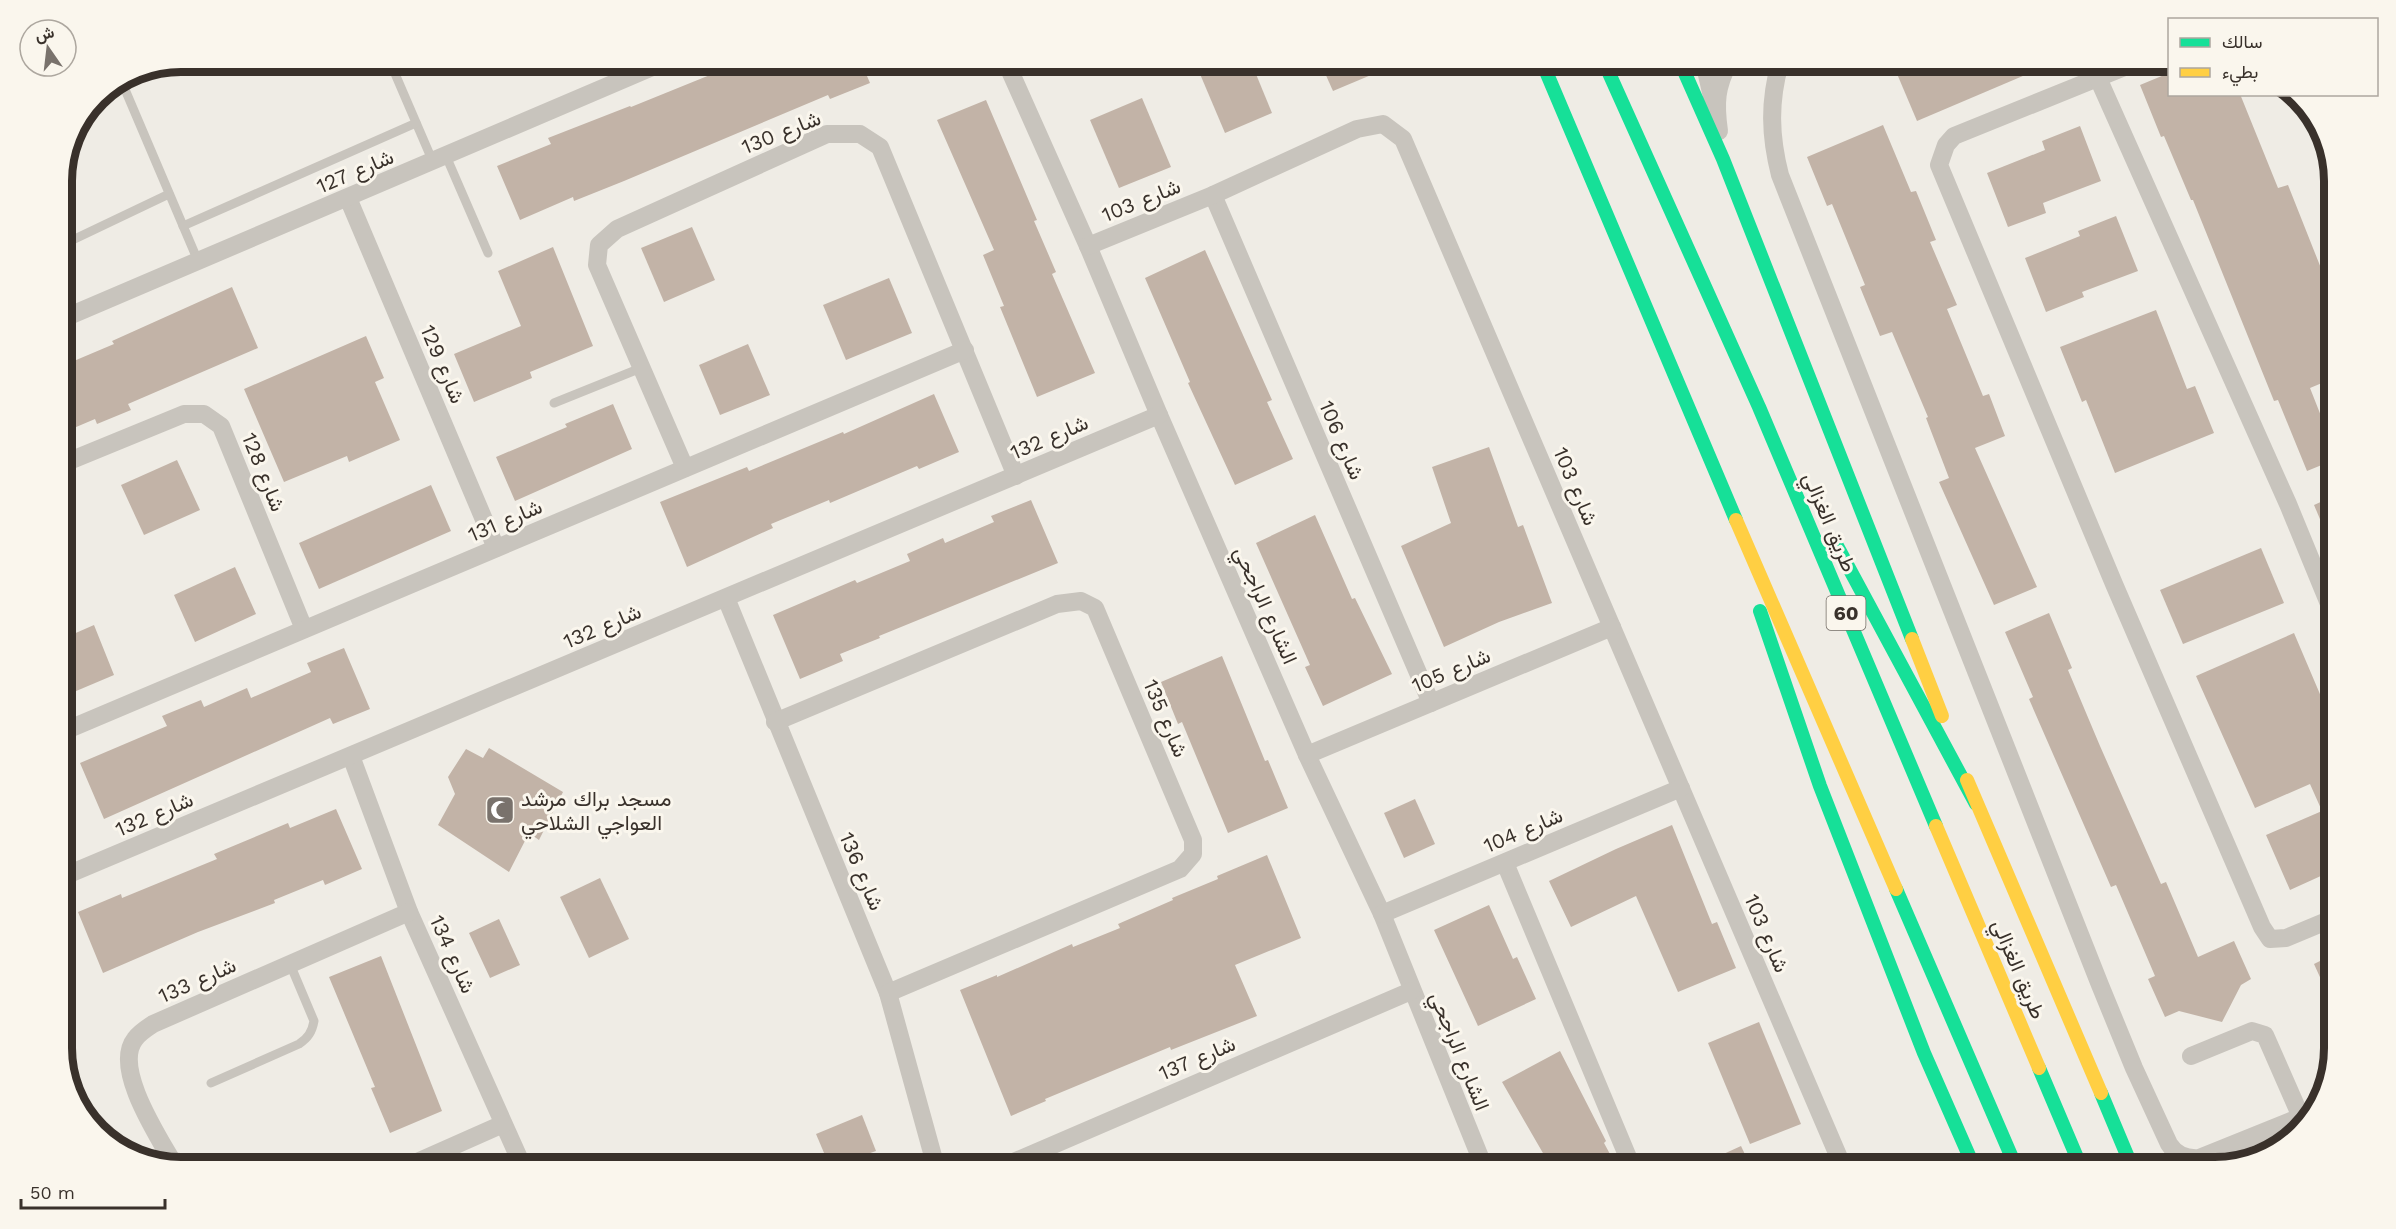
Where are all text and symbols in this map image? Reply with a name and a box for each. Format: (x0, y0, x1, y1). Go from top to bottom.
north arrow (18, 18, 78, 78)
legend (2168, 18, 2378, 96)
text: ش (33, 22, 56, 45)
text: سالك (2222, 31, 2262, 52)
text: بطيء (2222, 61, 2258, 87)
street label: شارع 130 (738, 105, 825, 161)
street label: شارع 127 (313, 144, 398, 200)
street label: شارع 103 (1098, 173, 1185, 229)
street label: شارع 129 (413, 321, 471, 408)
street label: شارع 106 (1312, 397, 1370, 484)
street label: شارع 132 (1006, 409, 1092, 466)
street label: شارع 128 (235, 429, 291, 516)
street label: شارع 103 (1547, 443, 1604, 530)
street label: طريق الغزالي (1793, 468, 1862, 578)
street label: شارع 131 (464, 493, 547, 549)
street label: الشارع الراجحي (1224, 542, 1303, 670)
road number: 60 (1826, 596, 1866, 630)
street label: شارع 132 (559, 598, 645, 655)
street label: شارع 105 (1408, 642, 1495, 700)
street label: شارع 135 (1137, 675, 1194, 761)
street label: شارع 132 (111, 786, 197, 843)
place label: مسجد براك مرشد العواجي الشلاحي (521, 786, 671, 840)
mosque icon: مسجد براك مرشد العواجي الشلاحي (484, 794, 516, 826)
street label: شارع 104 (1480, 802, 1567, 860)
street label: شارع 136 (833, 828, 890, 915)
street label: شارع 103 (1738, 890, 1795, 977)
street label: شارع 134 (423, 911, 481, 998)
street label: طريق الغزالي (1982, 915, 2051, 1025)
street label: شارع 133 (154, 952, 240, 1010)
street label: الشارع الراجحي (1420, 988, 1495, 1116)
street label: شارع 137 (1155, 1031, 1240, 1087)
scale bar (21, 1172, 165, 1210)
text: 50 m (30, 1182, 75, 1203)

